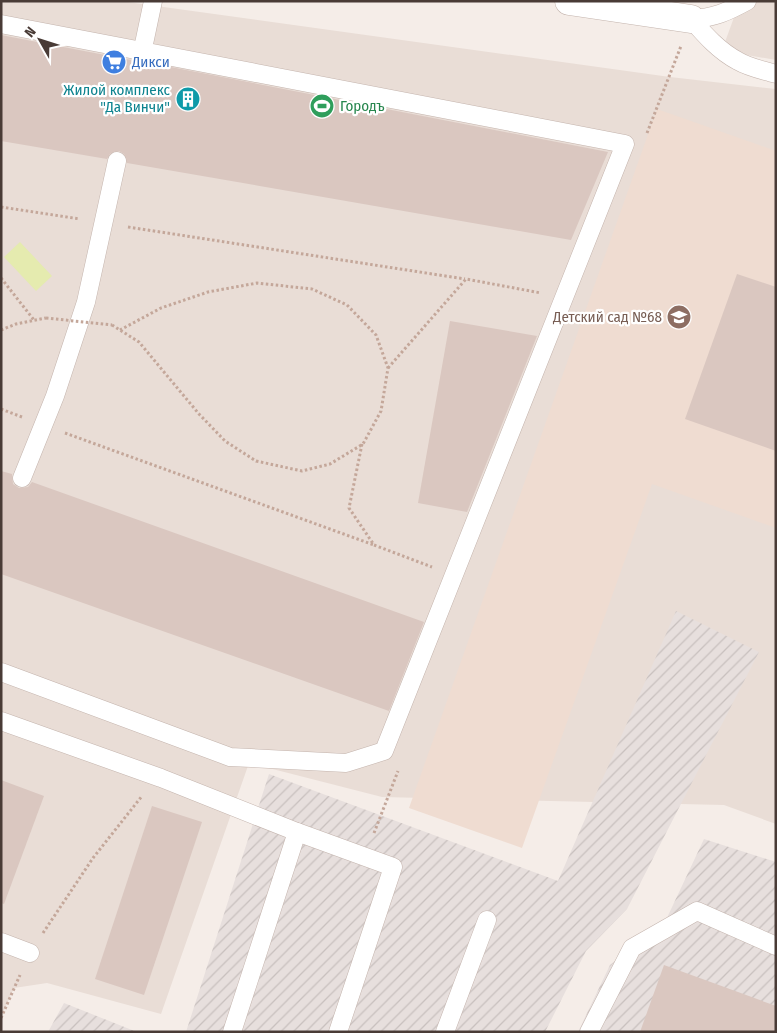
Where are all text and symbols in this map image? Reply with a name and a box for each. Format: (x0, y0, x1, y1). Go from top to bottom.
north arrow (15, 15, 65, 65)
text: N (21, 24, 40, 41)
supermarket icon: Дикси (101, 49, 127, 75)
place label: Дикси (131, 53, 170, 71)
place label: Жилой комплекс "Да Винчи" (63, 81, 171, 116)
building icon: Жилой комплекс "Да Винчи" (175, 86, 201, 112)
sports icon: Городъ (309, 93, 335, 119)
place label: Городъ (340, 97, 385, 115)
school or university icon: Детский сад №68 (666, 304, 692, 330)
place label: Детский сад №68 (552, 308, 662, 326)

